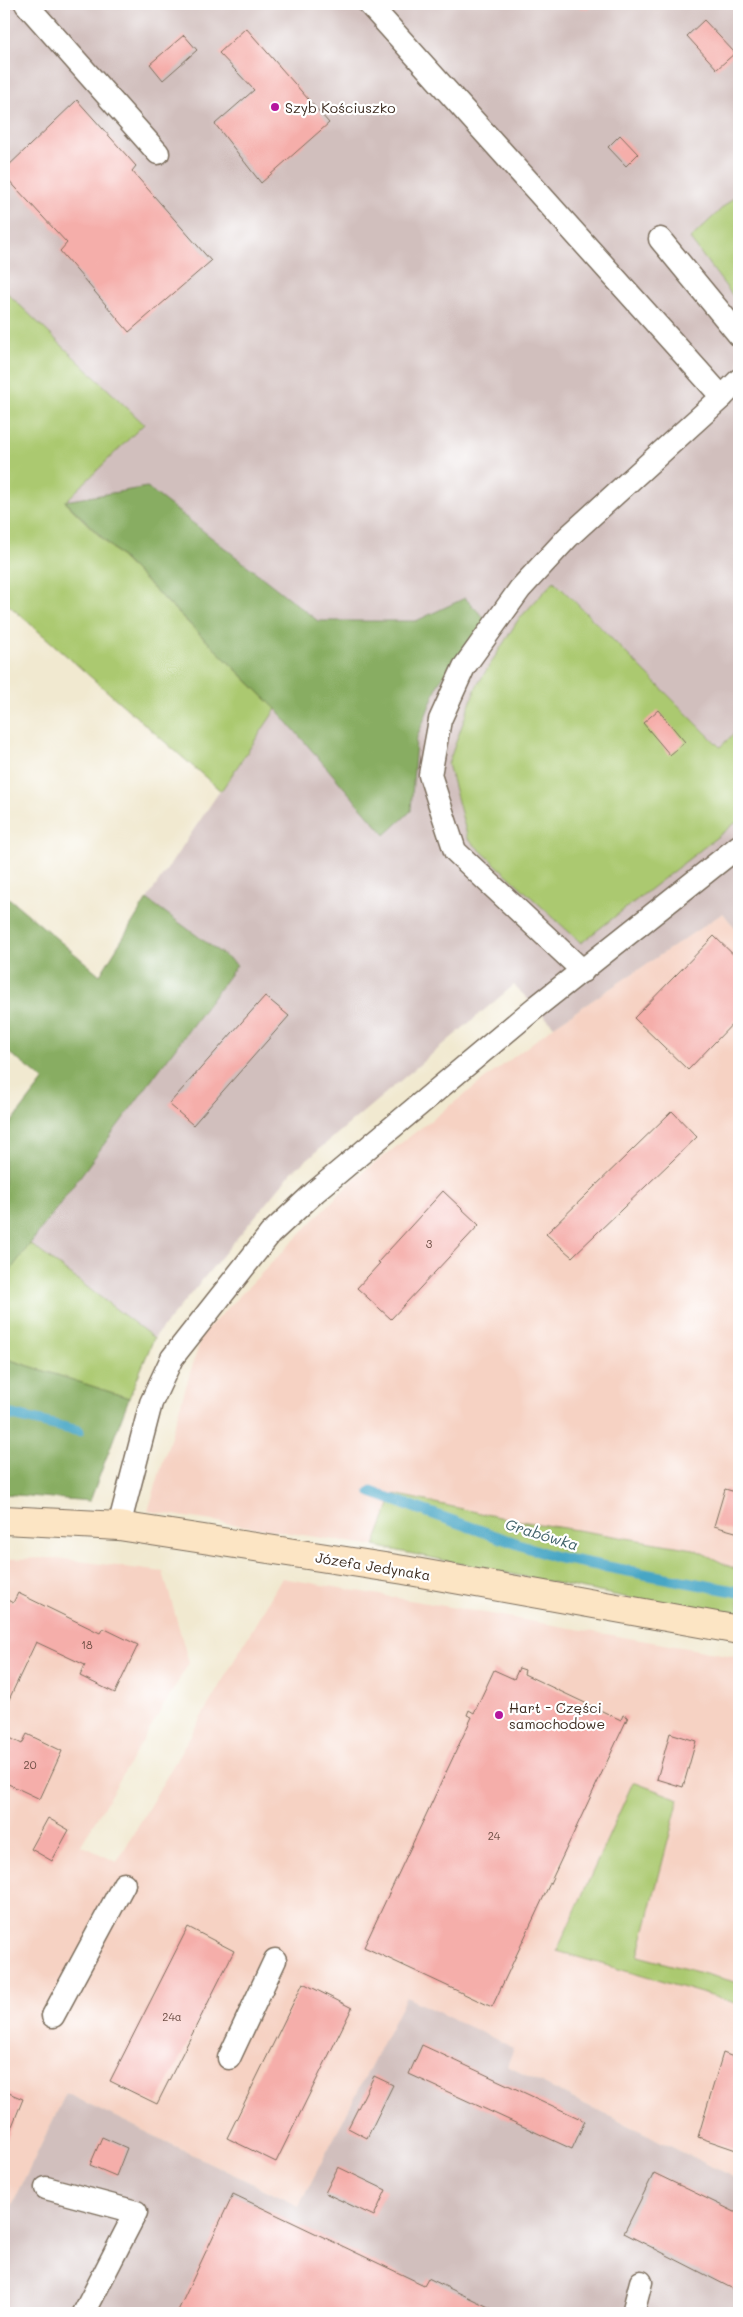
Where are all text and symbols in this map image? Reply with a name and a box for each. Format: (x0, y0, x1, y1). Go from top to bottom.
place label: Szyb Kościuszko (285, 98, 395, 117)
marker: Szyb Kościuszko (269, 101, 281, 113)
house number: 3 (426, 1236, 433, 1251)
water label: Grabówka (503, 1513, 581, 1555)
street label: Józefa Jedynaka (314, 1548, 432, 1584)
house number: 18 (81, 1637, 93, 1652)
place label: Hart - Części samochodowe (509, 1698, 605, 1733)
marker: Hart - Części samochodowe (493, 1709, 505, 1721)
house number: 20 (24, 1757, 37, 1772)
house number: 24 (488, 1828, 501, 1843)
house number: 24a (162, 2009, 182, 2024)

